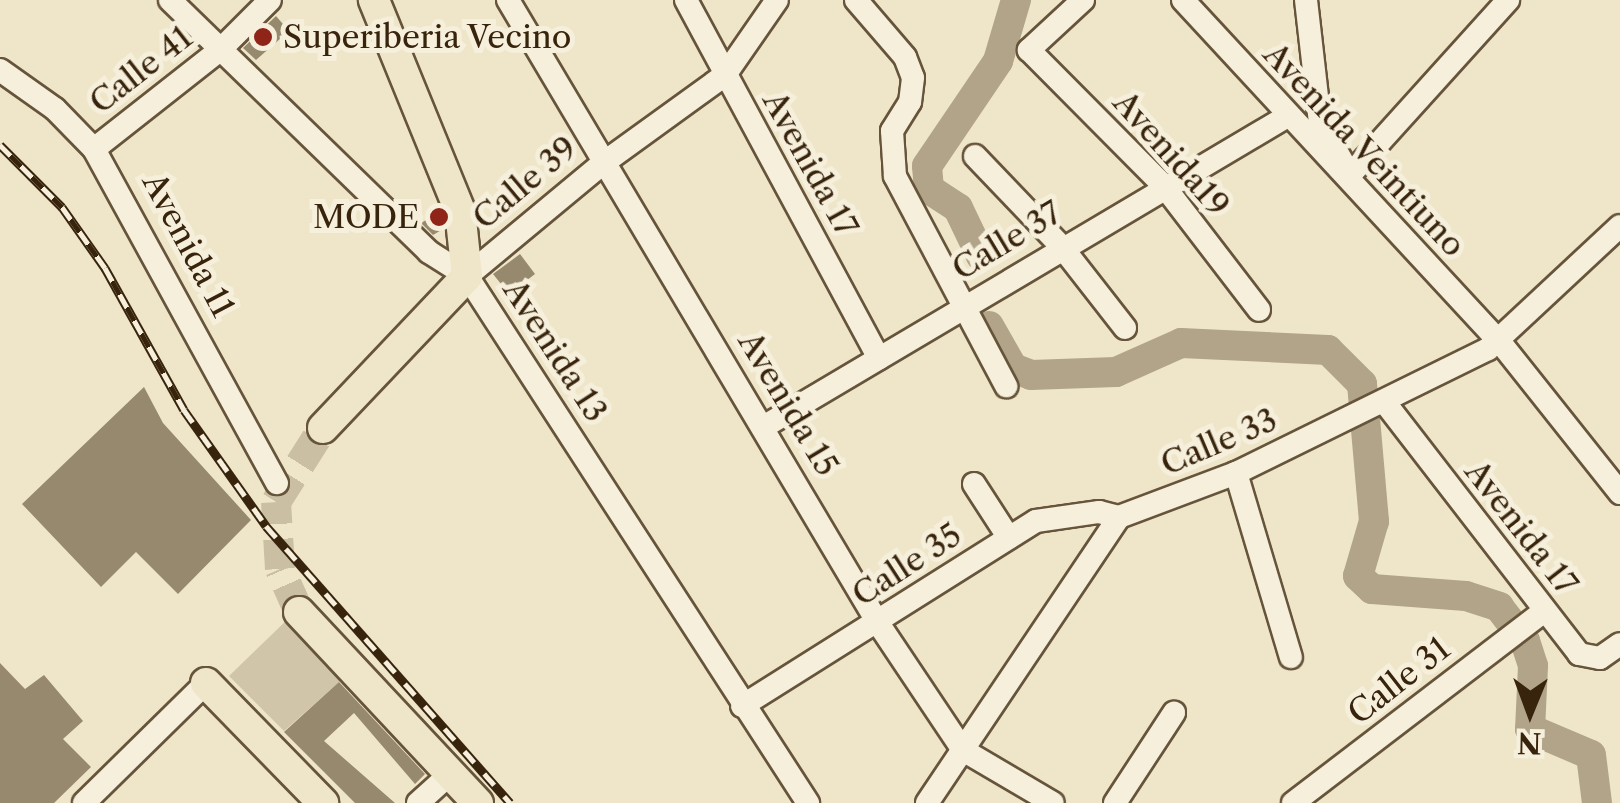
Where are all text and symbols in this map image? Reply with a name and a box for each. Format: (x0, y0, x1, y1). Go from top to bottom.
street label: Calle 41 (82, 18, 200, 122)
place label: Superiberia Vecino (283, 18, 573, 56)
marker: Superiberia Vecino (252, 26, 274, 48)
street label: Avenida Veintiuno (1255, 35, 1473, 265)
street label: Avenida19 (1105, 84, 1237, 224)
street label: Avenida 17 (754, 85, 866, 243)
street label: Calle 39 (465, 129, 585, 237)
street label: Avenida 11 (134, 166, 242, 324)
street label: Calle 37 (946, 194, 1068, 288)
place label: MODE (313, 198, 419, 236)
marker: MODE (428, 206, 450, 228)
street label: Avenida 13 (495, 273, 615, 429)
street label: Avenida 15 (730, 325, 846, 483)
street label: Calle 33 (1155, 400, 1283, 484)
street label: Avenida 17 (1457, 453, 1585, 603)
street label: Calle 35 (845, 516, 969, 614)
street label: Calle 31 (1341, 630, 1457, 732)
north arrow (1480, 663, 1580, 763)
text: N (1517, 726, 1542, 760)

